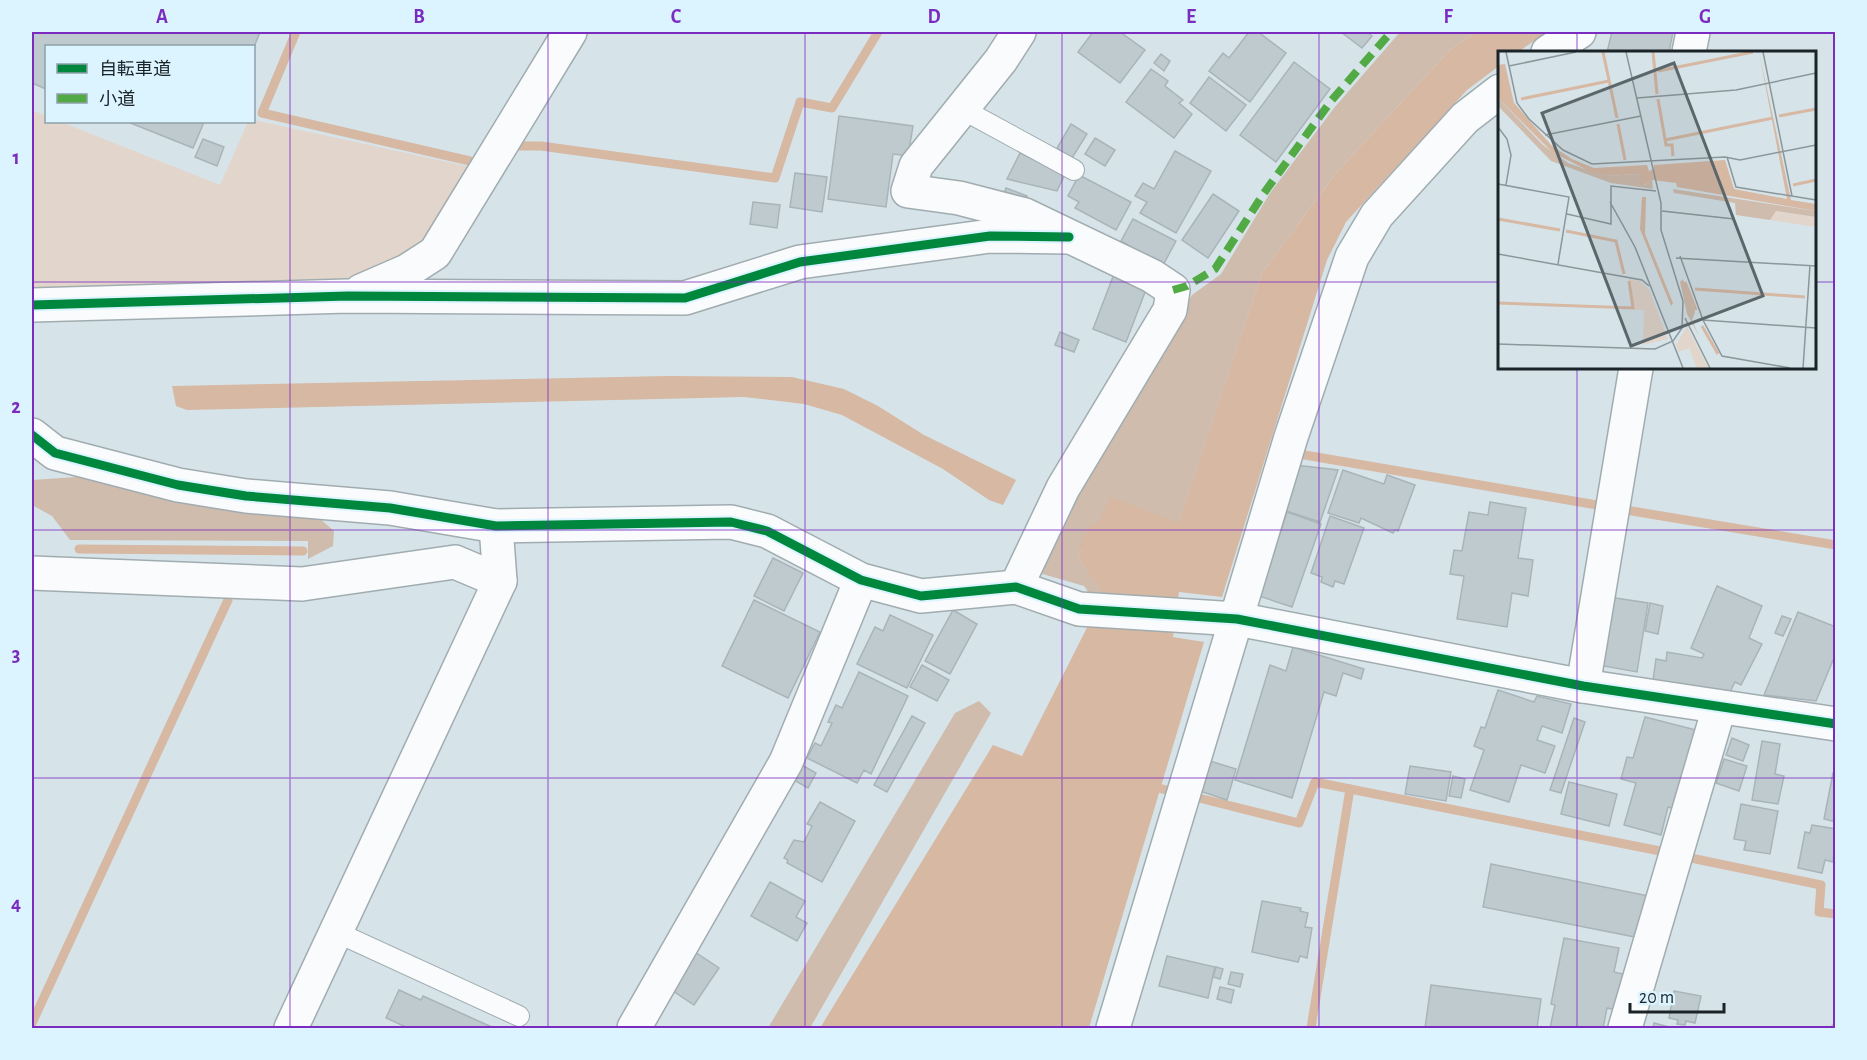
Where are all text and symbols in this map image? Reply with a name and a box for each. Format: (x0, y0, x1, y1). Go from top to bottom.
text: A (156, 7, 168, 27)
text: B (413, 7, 425, 27)
text: C (671, 7, 682, 27)
text: D (927, 7, 941, 27)
text: E (1186, 7, 1196, 27)
text: F (1443, 7, 1453, 27)
text: G (1699, 7, 1711, 27)
legend (45, 45, 255, 123)
inset map (1498, 51, 1816, 369)
text: 自転車道 (99, 59, 171, 79)
text: 小道 (99, 89, 135, 109)
text: 1 (12, 148, 20, 168)
text: 2 (11, 397, 21, 417)
text: 3 (12, 645, 20, 665)
text: 4 (11, 894, 21, 914)
scale bar (1630, 976, 1724, 1014)
text: 20 m (1639, 989, 1674, 1007)

